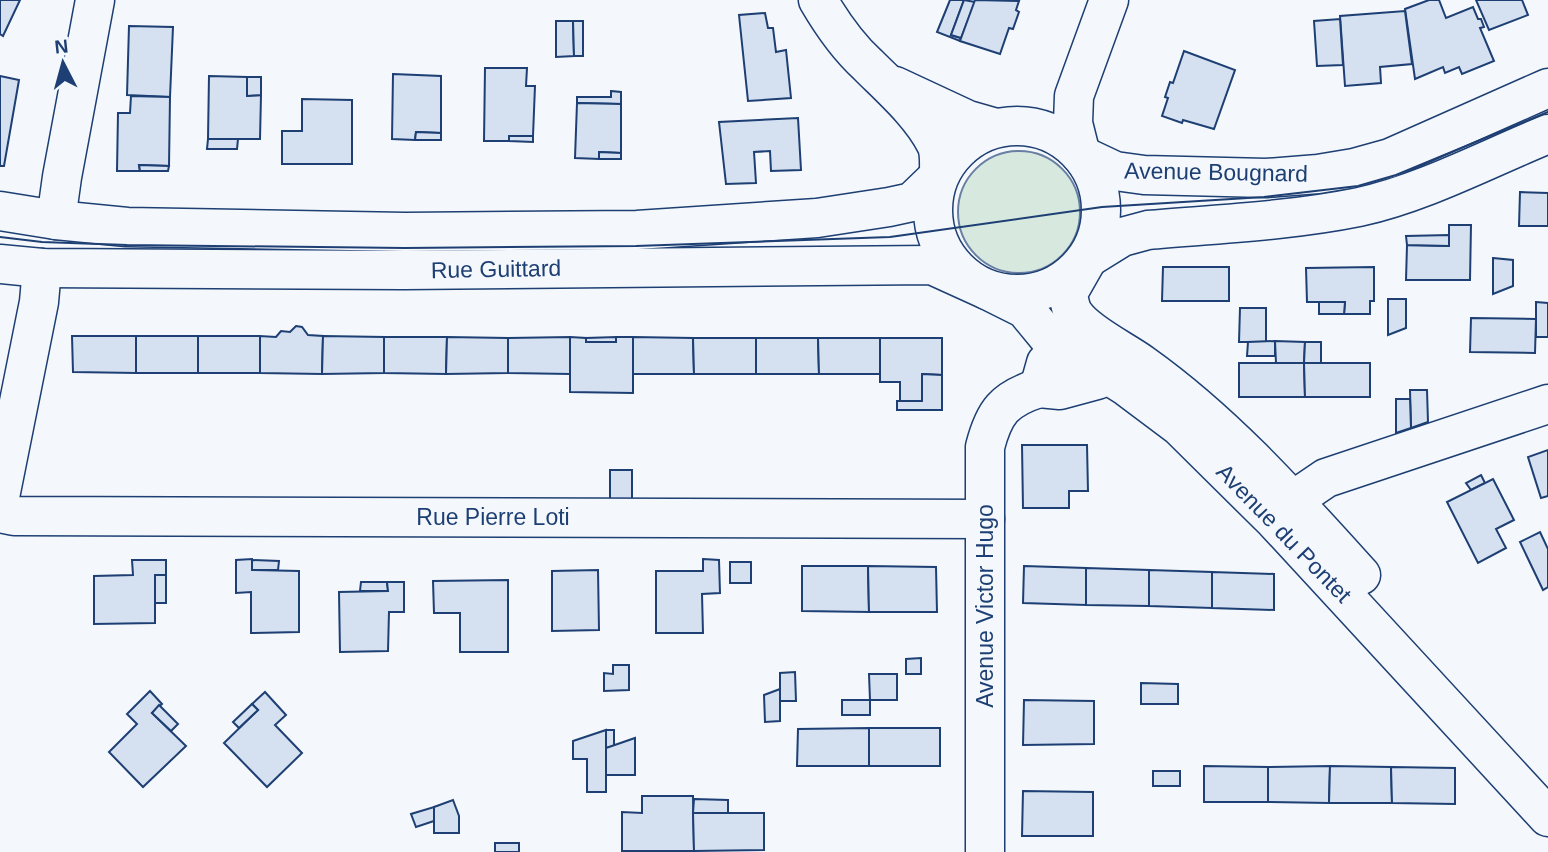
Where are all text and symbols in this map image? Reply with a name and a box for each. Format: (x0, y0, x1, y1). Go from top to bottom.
north arrow (28, 28, 98, 98)
text: N (53, 35, 69, 58)
street label: Avenue Bougnard (1124, 157, 1308, 187)
street label: Rue Guittard (431, 255, 561, 283)
street label: Avenue du Pontet (1211, 458, 1357, 608)
street label: Rue Pierre Loti (416, 504, 570, 530)
street label: Avenue Victor Hugo (972, 504, 998, 708)

